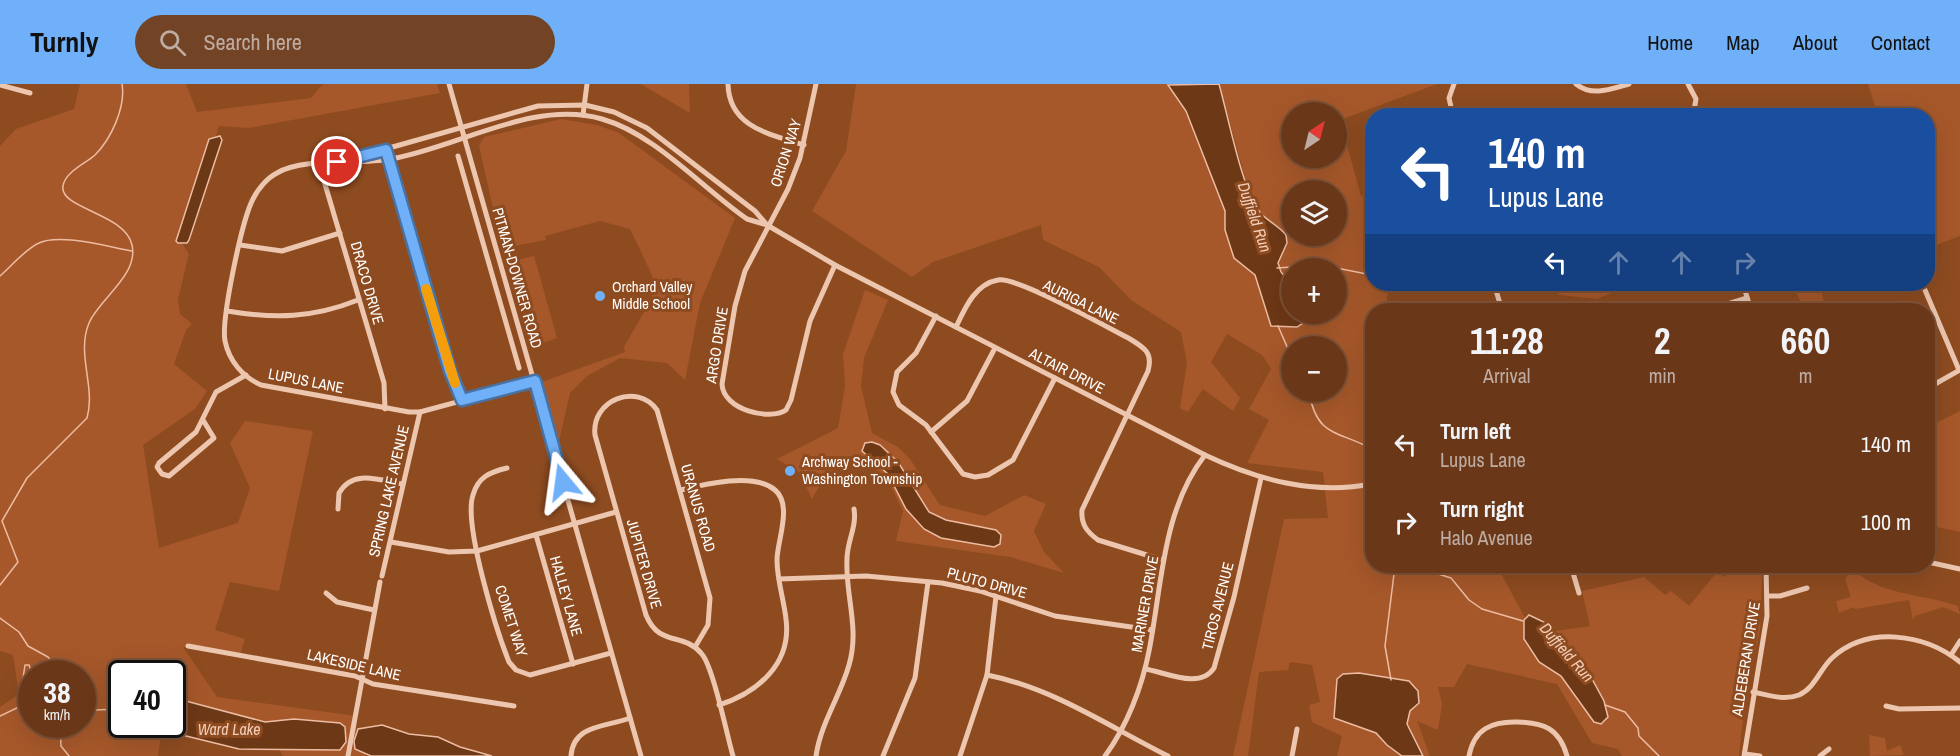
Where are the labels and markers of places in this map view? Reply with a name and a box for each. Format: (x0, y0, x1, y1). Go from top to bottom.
pin (311, 136, 362, 187)
place label: Orchard Valley Middle School (612, 276, 693, 314)
marker: Orchard Valley Middle School (593, 289, 607, 303)
place label: Archway School - Washington Township (801, 451, 923, 489)
marker: Archway School - Washington Township (783, 464, 797, 478)

